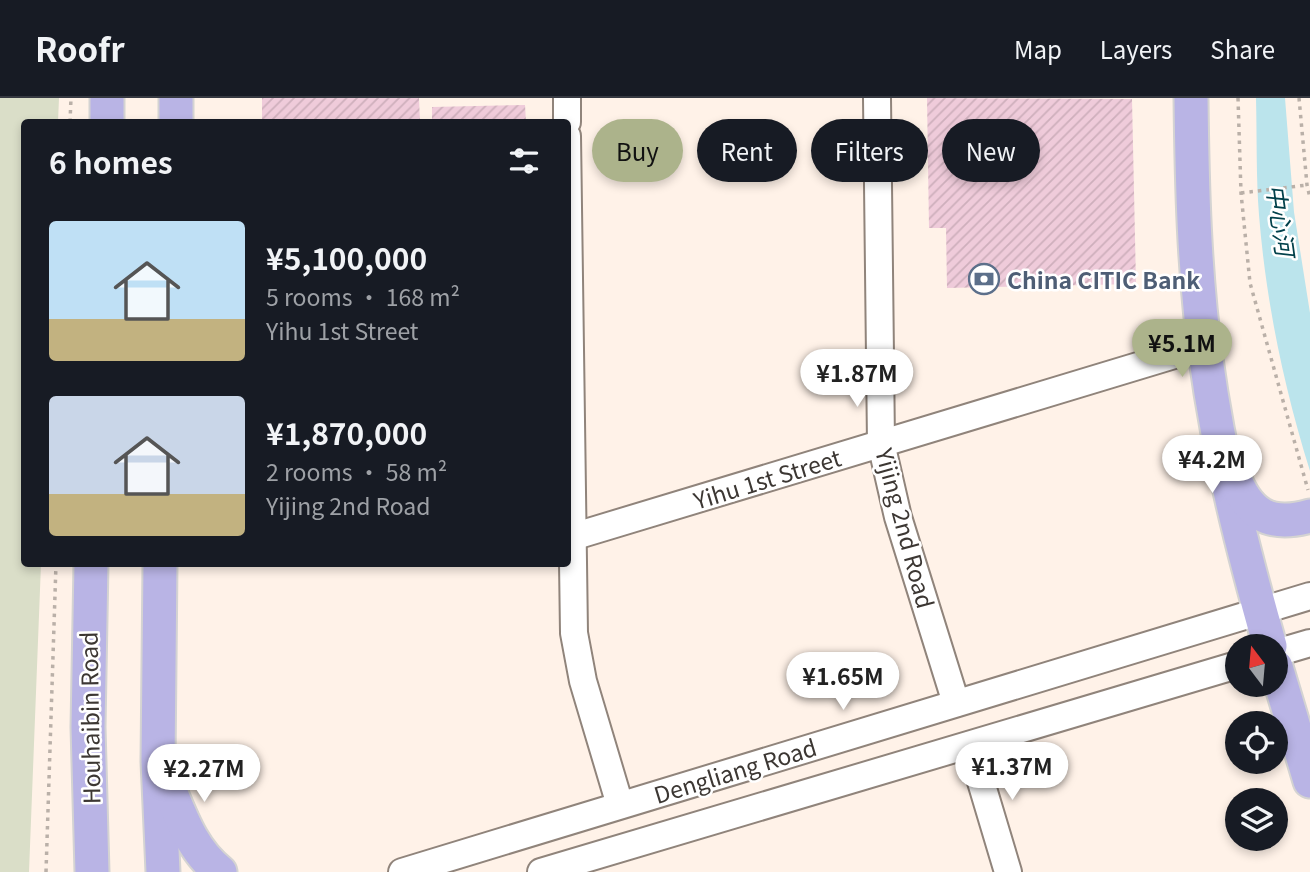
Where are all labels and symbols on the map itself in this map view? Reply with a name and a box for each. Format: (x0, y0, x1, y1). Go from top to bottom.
water label: 中心河 (1260, 182, 1305, 262)
bank icon: China CITIC Bank (967, 262, 1001, 296)
place label: China CITIC Bank (1007, 262, 1200, 296)
pin: ¥5.1M (1133, 320, 1231, 379)
pin: ¥1.87M (800, 350, 914, 409)
pin: ¥4.2M (1163, 436, 1261, 495)
street label: Yihu 1st Street (688, 439, 845, 517)
street label: Yijing 2nd Road (868, 443, 944, 612)
street label: Houhaibin Road (70, 631, 108, 805)
north arrow (1225, 634, 1288, 696)
pin: ¥1.65M (786, 652, 900, 712)
street label: Dengliang Road (649, 729, 821, 811)
pin: ¥1.37M (955, 742, 1069, 802)
pin: ¥2.27M (147, 744, 261, 804)

